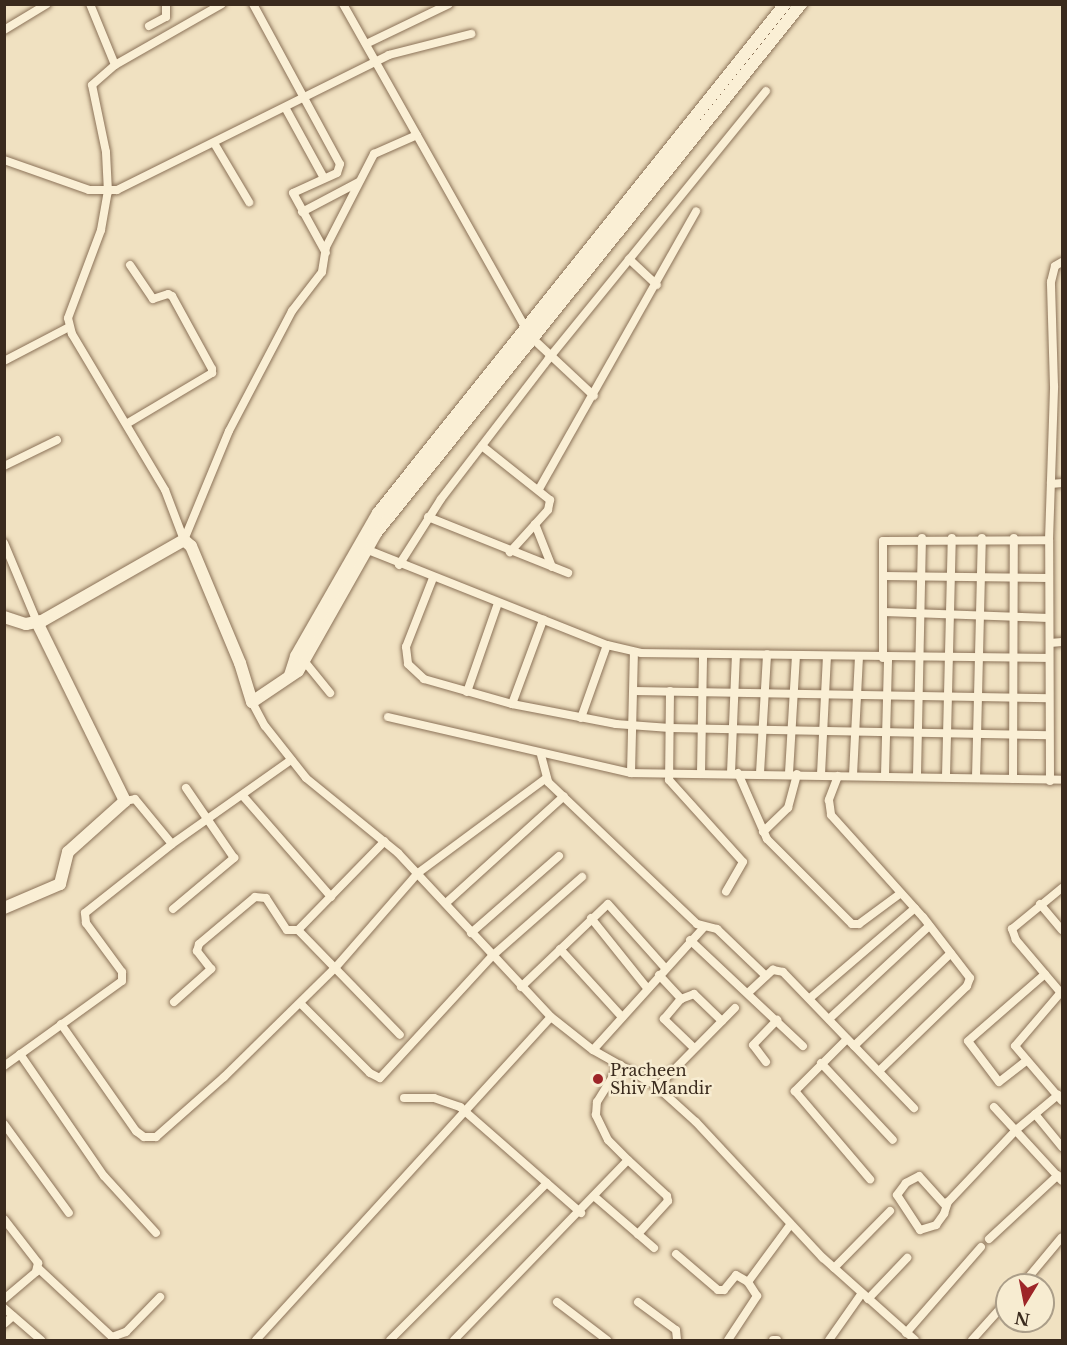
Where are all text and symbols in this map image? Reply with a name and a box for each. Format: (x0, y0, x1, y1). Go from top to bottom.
place label: Pracheen Shiv Mandir (610, 1060, 712, 1098)
marker: Pracheen Shiv Mandir (591, 1072, 605, 1086)
north arrow (995, 1273, 1055, 1333)
text: N (1013, 1308, 1031, 1330)

